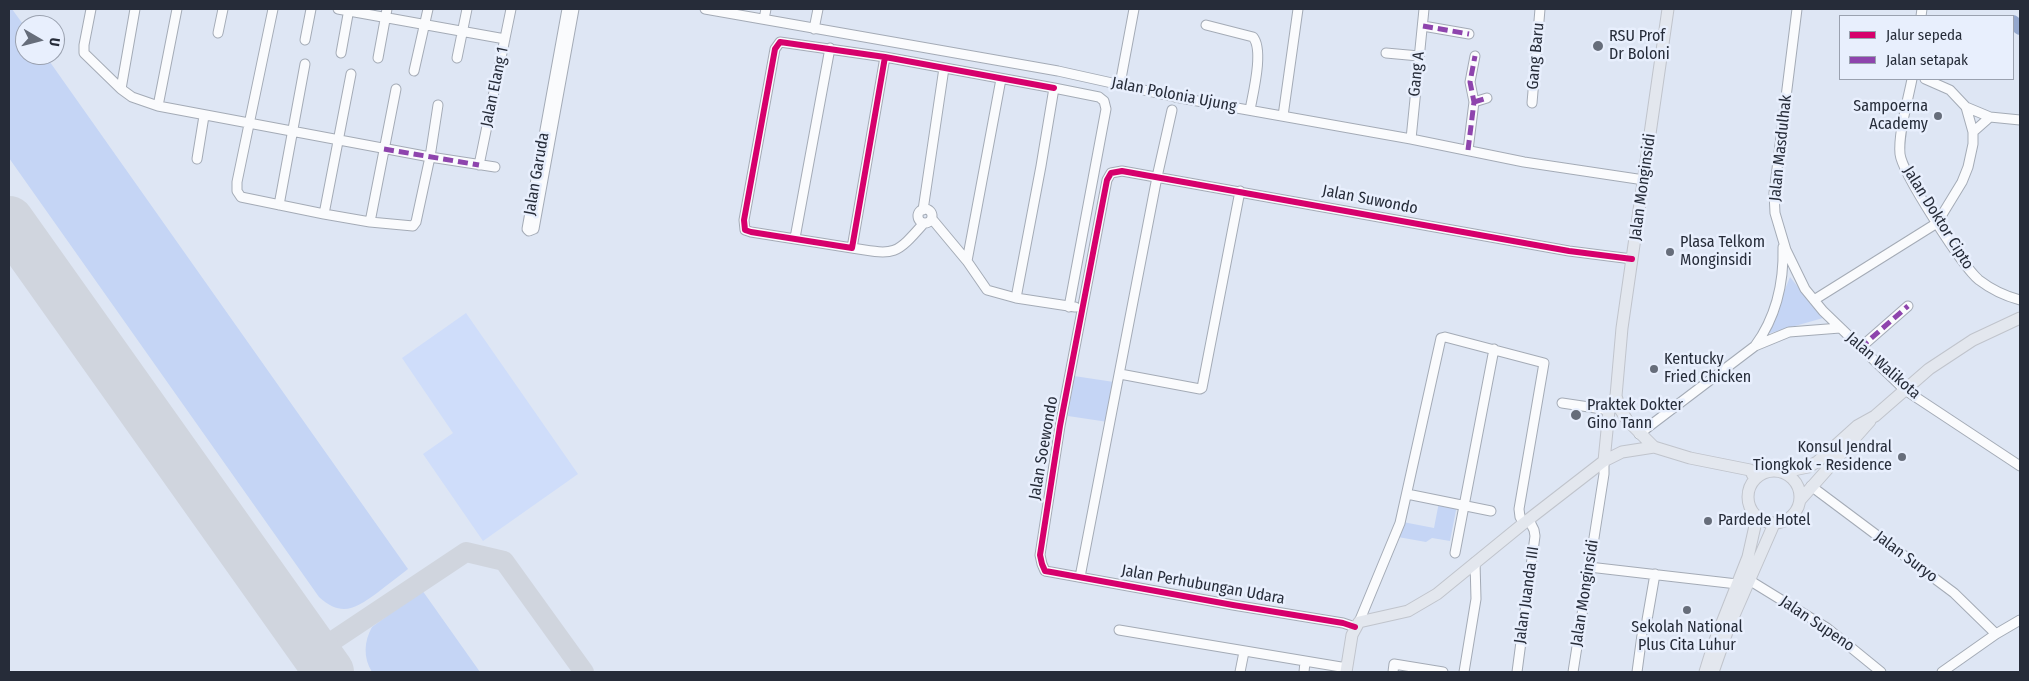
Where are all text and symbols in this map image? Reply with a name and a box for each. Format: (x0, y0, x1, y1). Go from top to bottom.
north arrow (15, 15, 65, 65)
legend (1839, 15, 2014, 80)
street label: Gang Baru (1524, 22, 1548, 90)
text: Jalur sepeda (1886, 26, 1962, 44)
place label: RSU Prof Dr Boloni (1609, 27, 1670, 65)
text: U (45, 37, 63, 47)
marker: RSU Prof Dr Boloni (1591, 39, 1605, 53)
street label: Jalan Elang 1 (477, 45, 513, 129)
street label: Gang A (1405, 51, 1429, 97)
text: Jalan setapak (1886, 51, 1968, 69)
street label: Jalan Polonia Ujung (1110, 73, 1238, 117)
street label: Jalan Masdulhak (1766, 94, 1796, 202)
place label: Sampoerna Academy (1853, 97, 1928, 135)
marker: Sampoerna Academy (1932, 110, 1944, 122)
street label: Jalan Garuda (520, 131, 554, 217)
street label: Jalan Monginsidi (1626, 132, 1660, 242)
street label: Jalan Doktor Cipto (1899, 163, 1977, 273)
street label: Jalan Suwondo (1321, 181, 1419, 219)
place label: Plasa Telkom Monginsidi (1680, 233, 1765, 271)
marker: Plasa Telkom Monginsidi (1664, 246, 1676, 258)
street label: Jalan Walikota (1842, 328, 1924, 404)
place label: Kentucky Fried Chicken (1664, 350, 1751, 388)
marker: Kentucky Fried Chicken (1648, 363, 1660, 375)
street label: Jalan Soewondo (1025, 395, 1063, 501)
place label: Praktek Dokter Gino Tann (1587, 396, 1683, 434)
marker: Praktek Dokter Gino Tann (1569, 408, 1583, 422)
place label: Konsul Jendral Tiongkok - Residence (1753, 438, 1892, 476)
marker: Konsul Jendral Tiongkok - Residence (1896, 451, 1908, 463)
place label: Pardede Hotel (1718, 511, 1810, 531)
marker: Pardede Hotel (1702, 515, 1714, 527)
street label: Jalan Suryo (1871, 527, 1941, 587)
street label: Jalan Monginsidi (1567, 538, 1603, 648)
street label: Jalan Juanda III (1511, 545, 1543, 645)
street label: Jalan Perhubungan Udara (1120, 561, 1286, 609)
street label: Jalan Supeno (1776, 592, 1858, 656)
marker: Sekolah National Plus Cita Luhur (1681, 604, 1693, 616)
place label: Sekolah National Plus Cita Luhur (1631, 618, 1743, 656)

